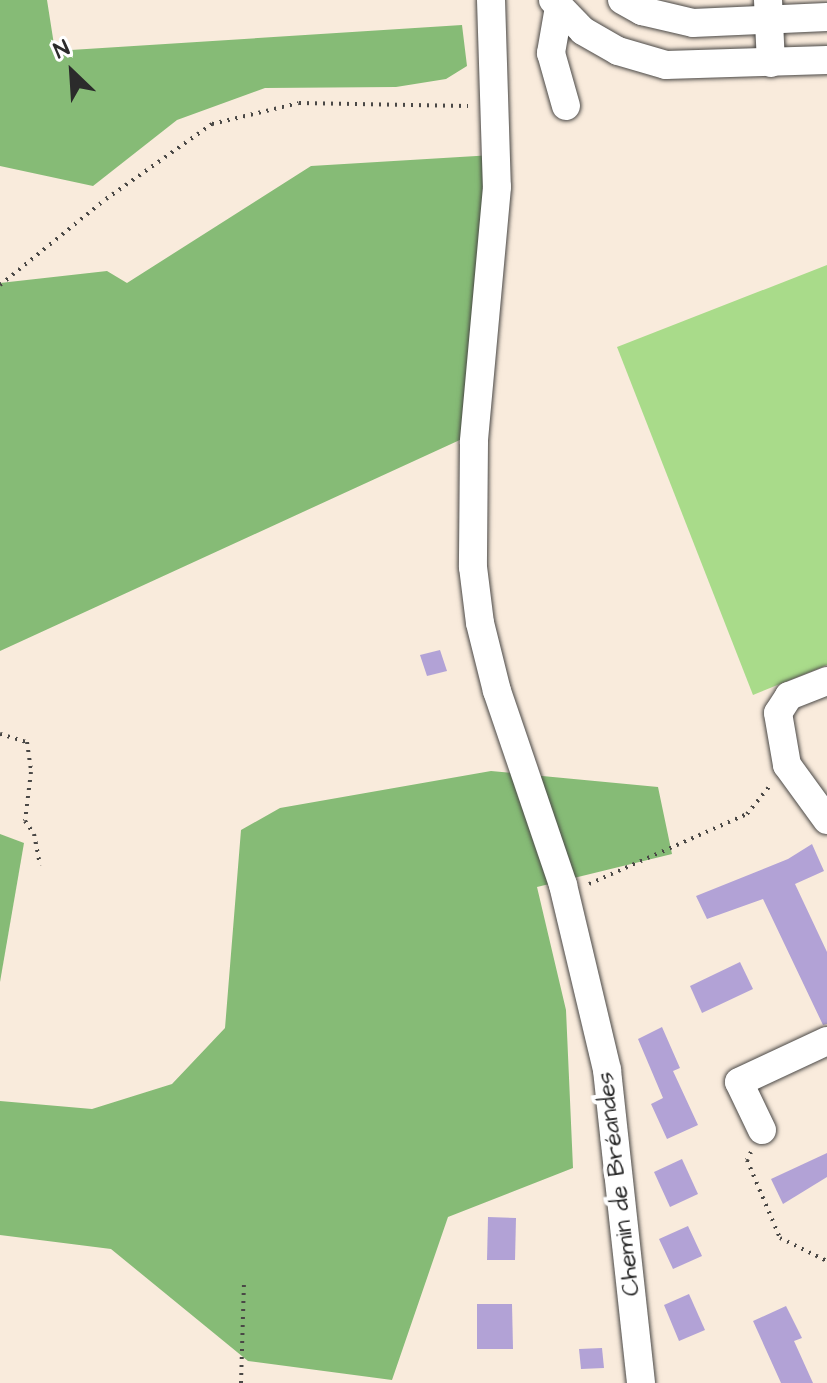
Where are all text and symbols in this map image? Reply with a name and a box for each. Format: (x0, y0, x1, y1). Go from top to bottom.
north arrow (32, 32, 112, 112)
text: N (49, 33, 74, 67)
street label: Chemin de Bréandes (591, 1070, 647, 1298)

